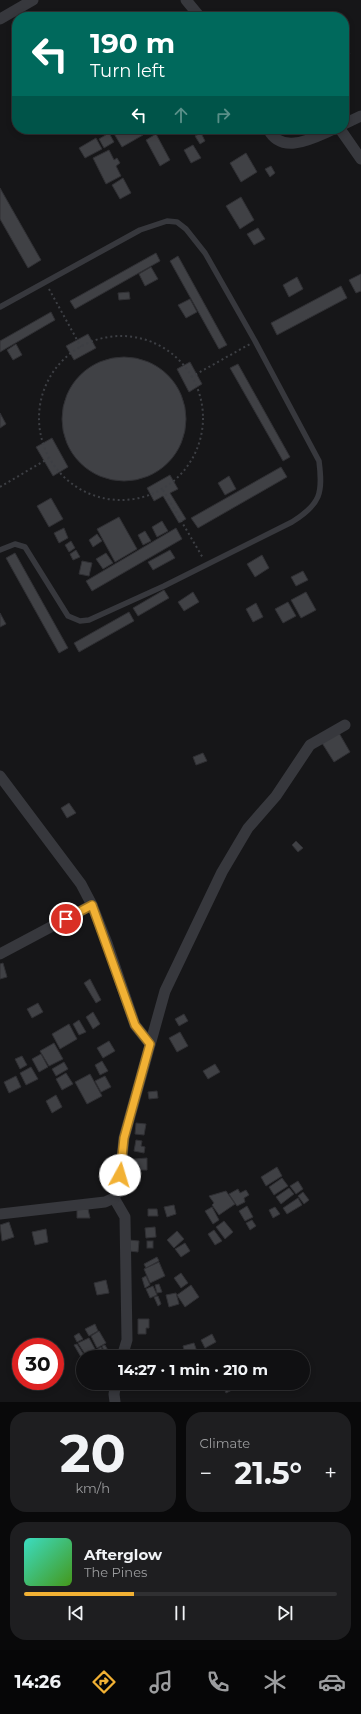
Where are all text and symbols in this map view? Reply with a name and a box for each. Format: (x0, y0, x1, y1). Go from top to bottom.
text: 190 m (90, 26, 175, 60)
icon: left (24, 28, 76, 80)
text: Turn left (90, 60, 165, 82)
icon: left (128, 104, 150, 126)
icon: ahead (170, 104, 192, 126)
icon: right (212, 104, 234, 126)
pin (49, 902, 83, 936)
icon: arrive (55, 908, 77, 930)
position arrow (99, 1154, 141, 1196)
speed limit sign: 30 (12, 1338, 64, 1390)
text: 14:27 · 1 min · 210 m (118, 1360, 268, 1379)
text: 20 (60, 1422, 126, 1485)
text: Climate (200, 1435, 250, 1451)
text: 21.5° (234, 1455, 302, 1492)
text: − (200, 1460, 212, 1487)
text: + (324, 1460, 337, 1487)
text: km/h (75, 1480, 110, 1496)
text: Afterglow (84, 1545, 162, 1564)
text: The Pines (84, 1564, 147, 1580)
icon: previous (65, 1602, 87, 1624)
icon: pause (169, 1602, 191, 1624)
icon: next (274, 1602, 296, 1624)
icon: directions (90, 1668, 118, 1696)
icon: music (147, 1668, 175, 1696)
icon: phone (204, 1668, 232, 1696)
icon: climate (261, 1668, 289, 1696)
icon: car (318, 1668, 346, 1696)
text: 14:26 (15, 1671, 61, 1693)

